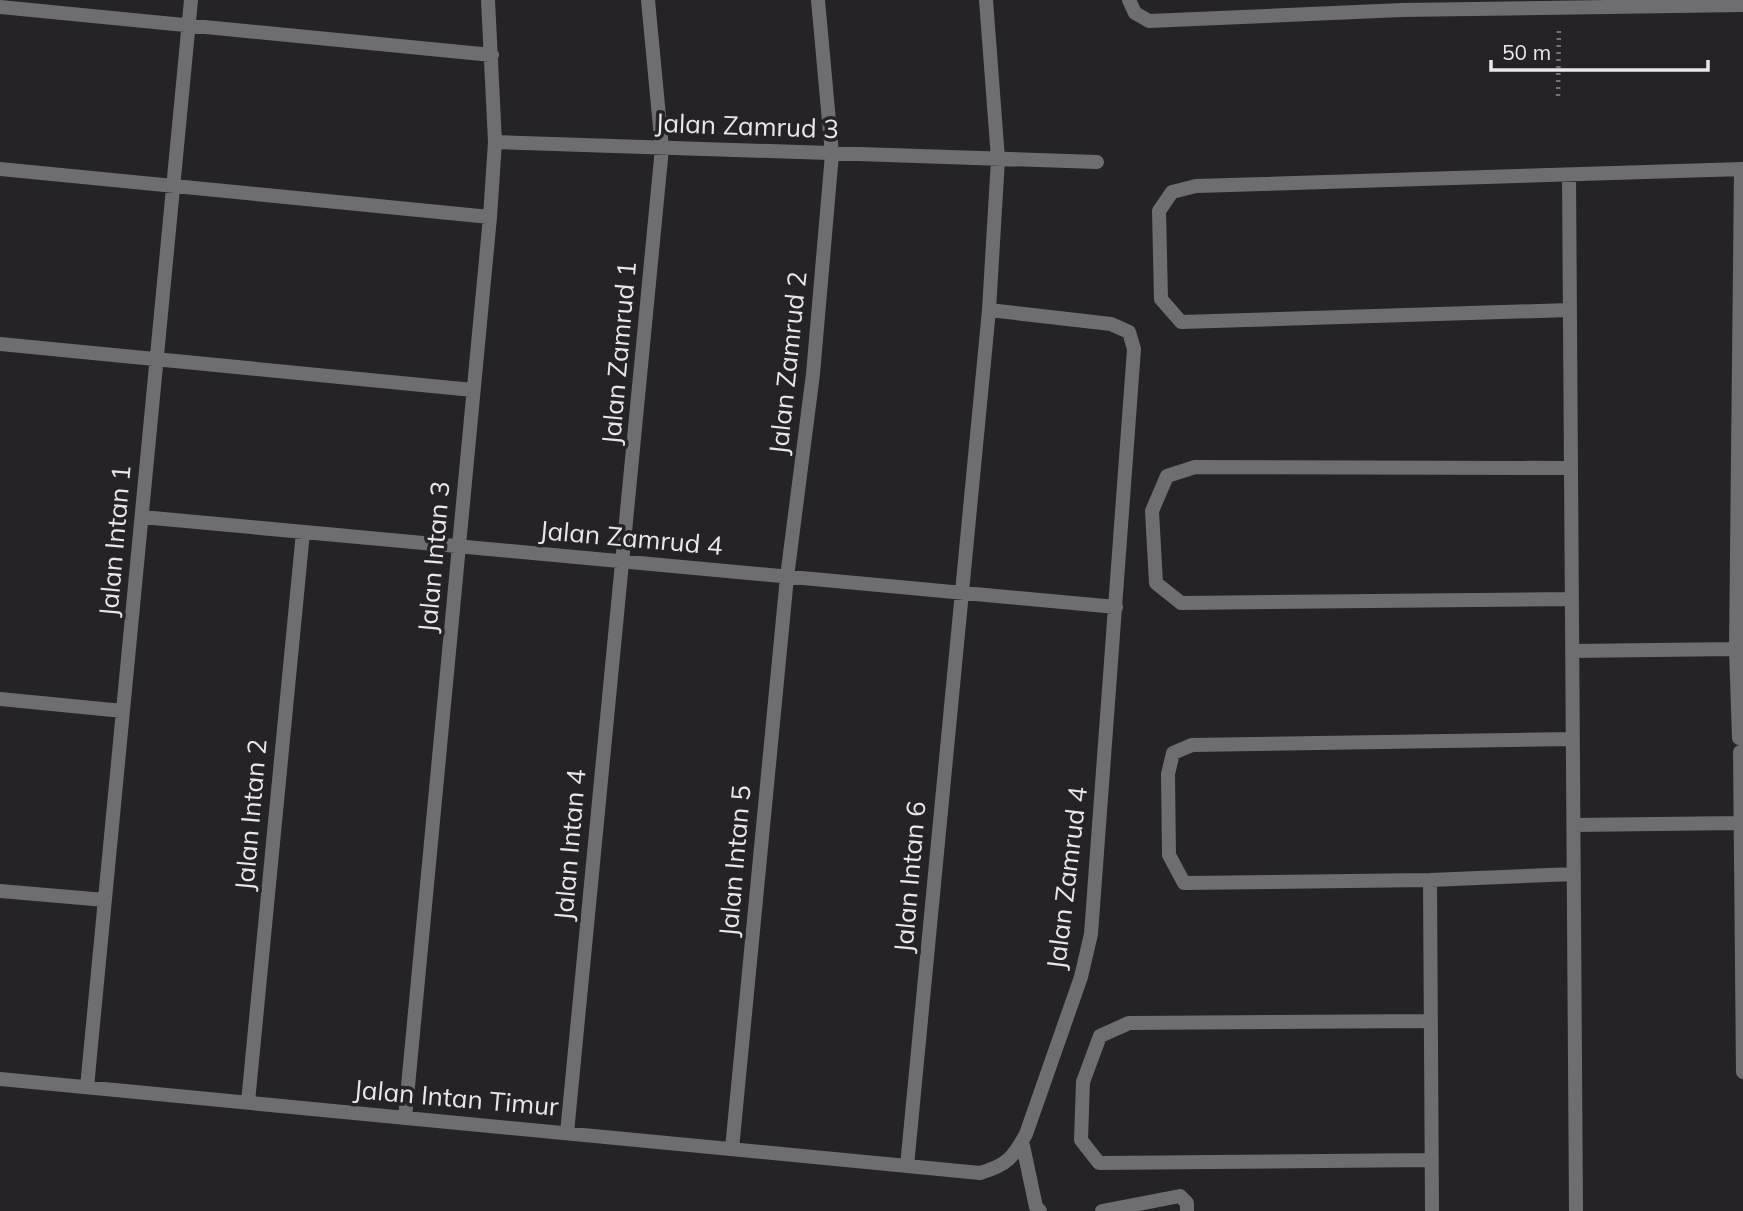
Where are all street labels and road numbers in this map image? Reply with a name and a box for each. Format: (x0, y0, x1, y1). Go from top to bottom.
street label: Jalan Zamrud 3 (654, 106, 840, 145)
street label: Jalan Zamrud 1 (594, 260, 643, 446)
street label: Jalan Zamrud 2 (761, 270, 814, 456)
street label: Jalan Intan 1 (91, 464, 138, 618)
street label: Jalan Intan 3 (410, 480, 457, 634)
street label: Jalan Zamrud 4 (538, 513, 724, 562)
street label: Jalan Intan 2 (227, 738, 274, 892)
street label: Jalan Intan 4 (546, 768, 593, 922)
street label: Jalan Intan 5 (711, 784, 758, 938)
street label: Jalan Zamrud 4 (1039, 785, 1094, 971)
street label: Jalan Intan 6 (886, 800, 933, 954)
street label: Jalan Intan Timur (352, 1072, 561, 1123)

